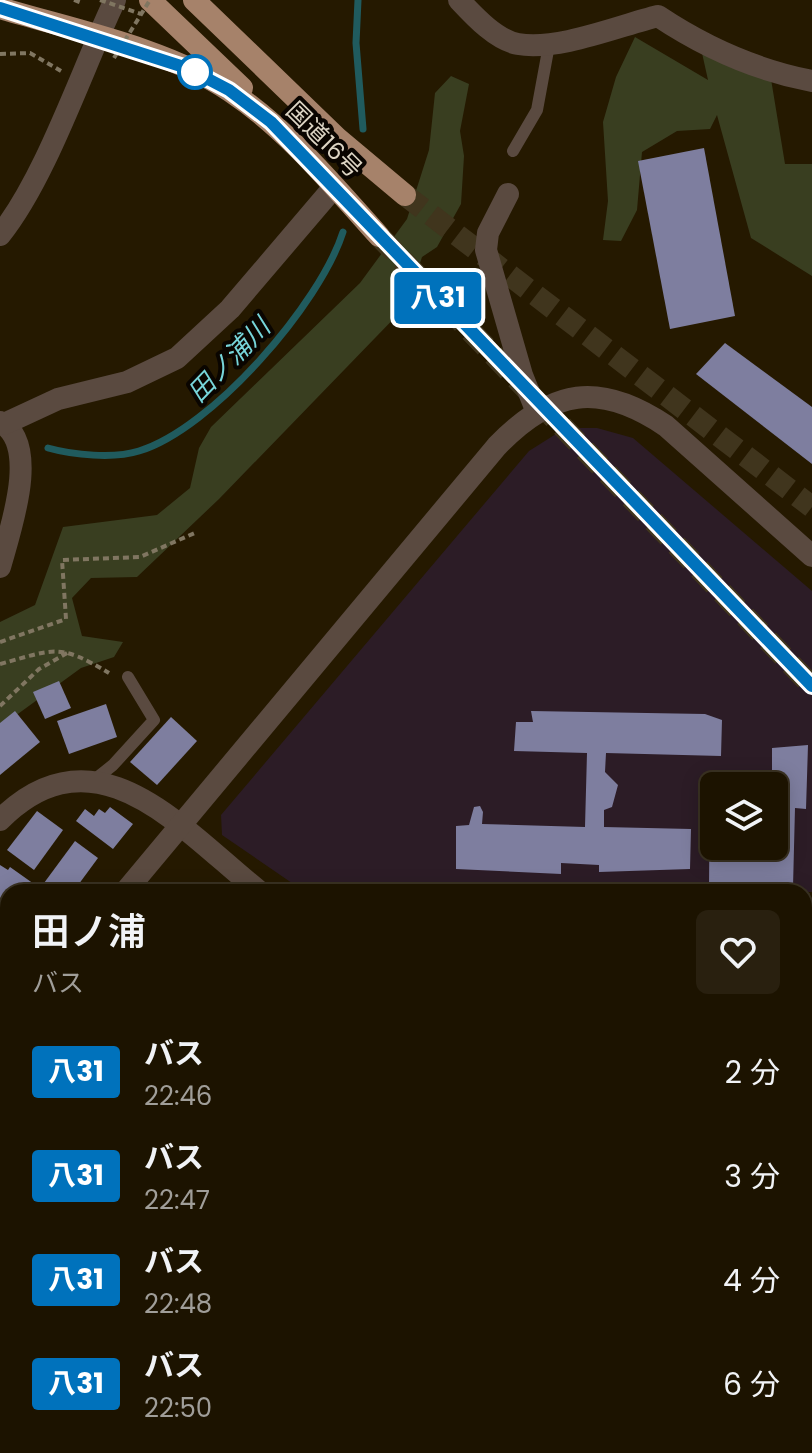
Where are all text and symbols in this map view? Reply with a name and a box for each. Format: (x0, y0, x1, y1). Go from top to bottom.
unlabelled marker (178, 55, 212, 89)
street label: 国道16号 (279, 94, 370, 185)
line badge: 八31 (392, 272, 484, 324)
text: 八31 (410, 278, 466, 317)
water label: 田ノ浦川 (180, 308, 280, 410)
map controls (700, 772, 788, 860)
button: layers (700, 772, 788, 860)
text: 田ノ浦 (32, 905, 146, 958)
button: heart (696, 910, 780, 994)
text: バス (32, 965, 84, 1001)
text: バス (144, 1032, 204, 1075)
text: 2 分 (725, 1051, 780, 1094)
text: 八31 (48, 1052, 104, 1091)
text: 22:46 (144, 1078, 212, 1114)
text: バス (144, 1136, 204, 1179)
text: 3 分 (724, 1155, 780, 1198)
text: 八31 (48, 1156, 104, 1195)
text: 22:47 (144, 1182, 210, 1218)
text: バス (144, 1240, 204, 1283)
text: 4 分 (723, 1259, 780, 1302)
text: 八31 (48, 1260, 104, 1299)
text: 22:48 (144, 1286, 212, 1322)
text: バス (144, 1344, 204, 1387)
text: 6 分 (723, 1363, 780, 1406)
text: 八31 (48, 1364, 104, 1403)
text: 22:50 (144, 1390, 212, 1426)

